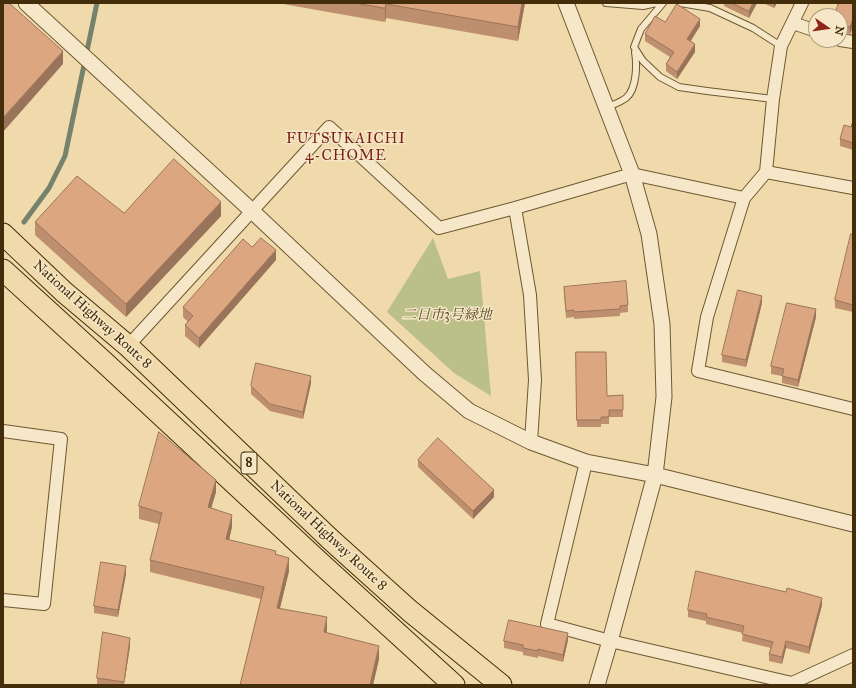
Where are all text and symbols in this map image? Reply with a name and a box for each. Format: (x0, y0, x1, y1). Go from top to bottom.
north arrow (808, 8, 848, 48)
text: N (832, 25, 847, 37)
district label: FUTSUKAICHI 4-CHOME (286, 130, 406, 165)
street label: National Highway Route 8 (29, 257, 155, 373)
park label: 二日市3号緑地 (402, 308, 492, 324)
road number: 8 (241, 452, 257, 474)
street label: National Highway Route 8 (266, 477, 390, 595)

